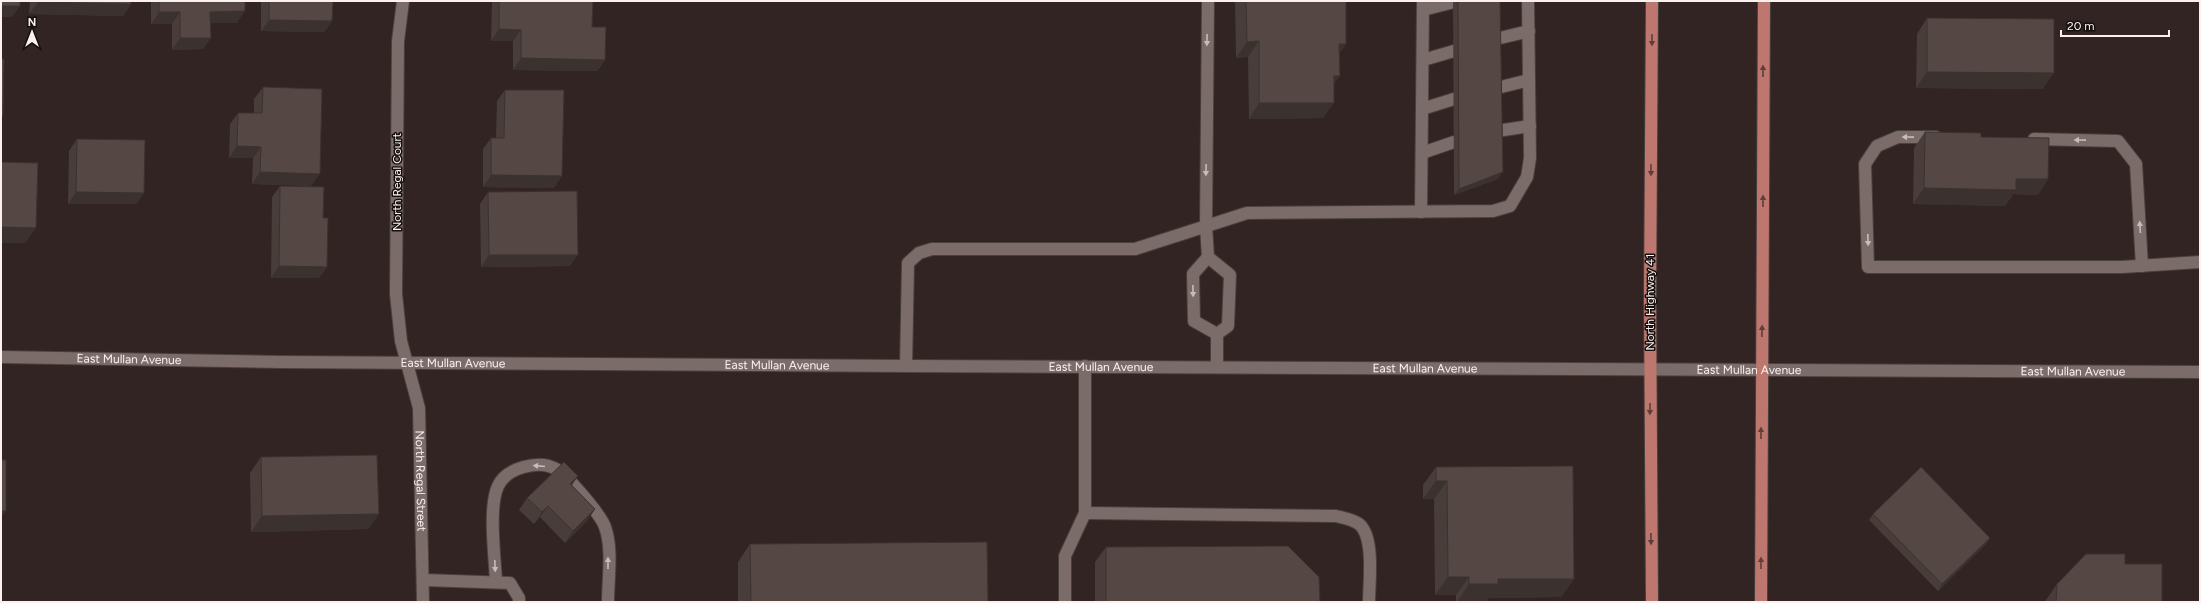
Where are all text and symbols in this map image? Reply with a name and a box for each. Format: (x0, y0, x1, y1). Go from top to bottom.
north arrow (12, 12, 52, 52)
scale bar (2061, 12, 2169, 38)
text: N (28, 16, 36, 29)
text: 20 m (2067, 19, 2095, 33)
one-way arrow (1204, 34, 1210, 47)
one-way arrow (1649, 34, 1655, 47)
one-way arrow (1760, 64, 1766, 77)
street label: North Regal Court (390, 132, 404, 231)
one-way arrow (1901, 134, 1914, 140)
one-way arrow (2073, 137, 2086, 143)
one-way arrow (1203, 164, 1209, 177)
one-way arrow (1647, 164, 1654, 176)
one-way arrow (1760, 194, 1766, 207)
one-way arrow (2136, 221, 2143, 233)
one-way arrow (1864, 234, 1871, 246)
street label: North Highway 41 (1643, 254, 1657, 350)
one-way arrow (1190, 285, 1196, 298)
one-way arrow (1759, 324, 1765, 337)
street label: East Mullan Avenue (76, 351, 182, 367)
street label: East Mullan Avenue (400, 356, 506, 370)
street label: East Mullan Avenue (724, 358, 830, 373)
street label: East Mullan Avenue (1048, 360, 1154, 374)
street label: East Mullan Avenue (1372, 361, 1478, 376)
street label: East Mullan Avenue (1696, 363, 1802, 377)
street label: East Mullan Avenue (2020, 364, 2126, 379)
one-way arrow (1647, 403, 1653, 416)
one-way arrow (1758, 426, 1764, 439)
street label: North Regal Street (412, 430, 429, 532)
one-way arrow (533, 463, 545, 470)
one-way arrow (1648, 533, 1654, 546)
one-way arrow (605, 556, 611, 569)
one-way arrow (1758, 556, 1764, 569)
one-way arrow (492, 560, 499, 572)

